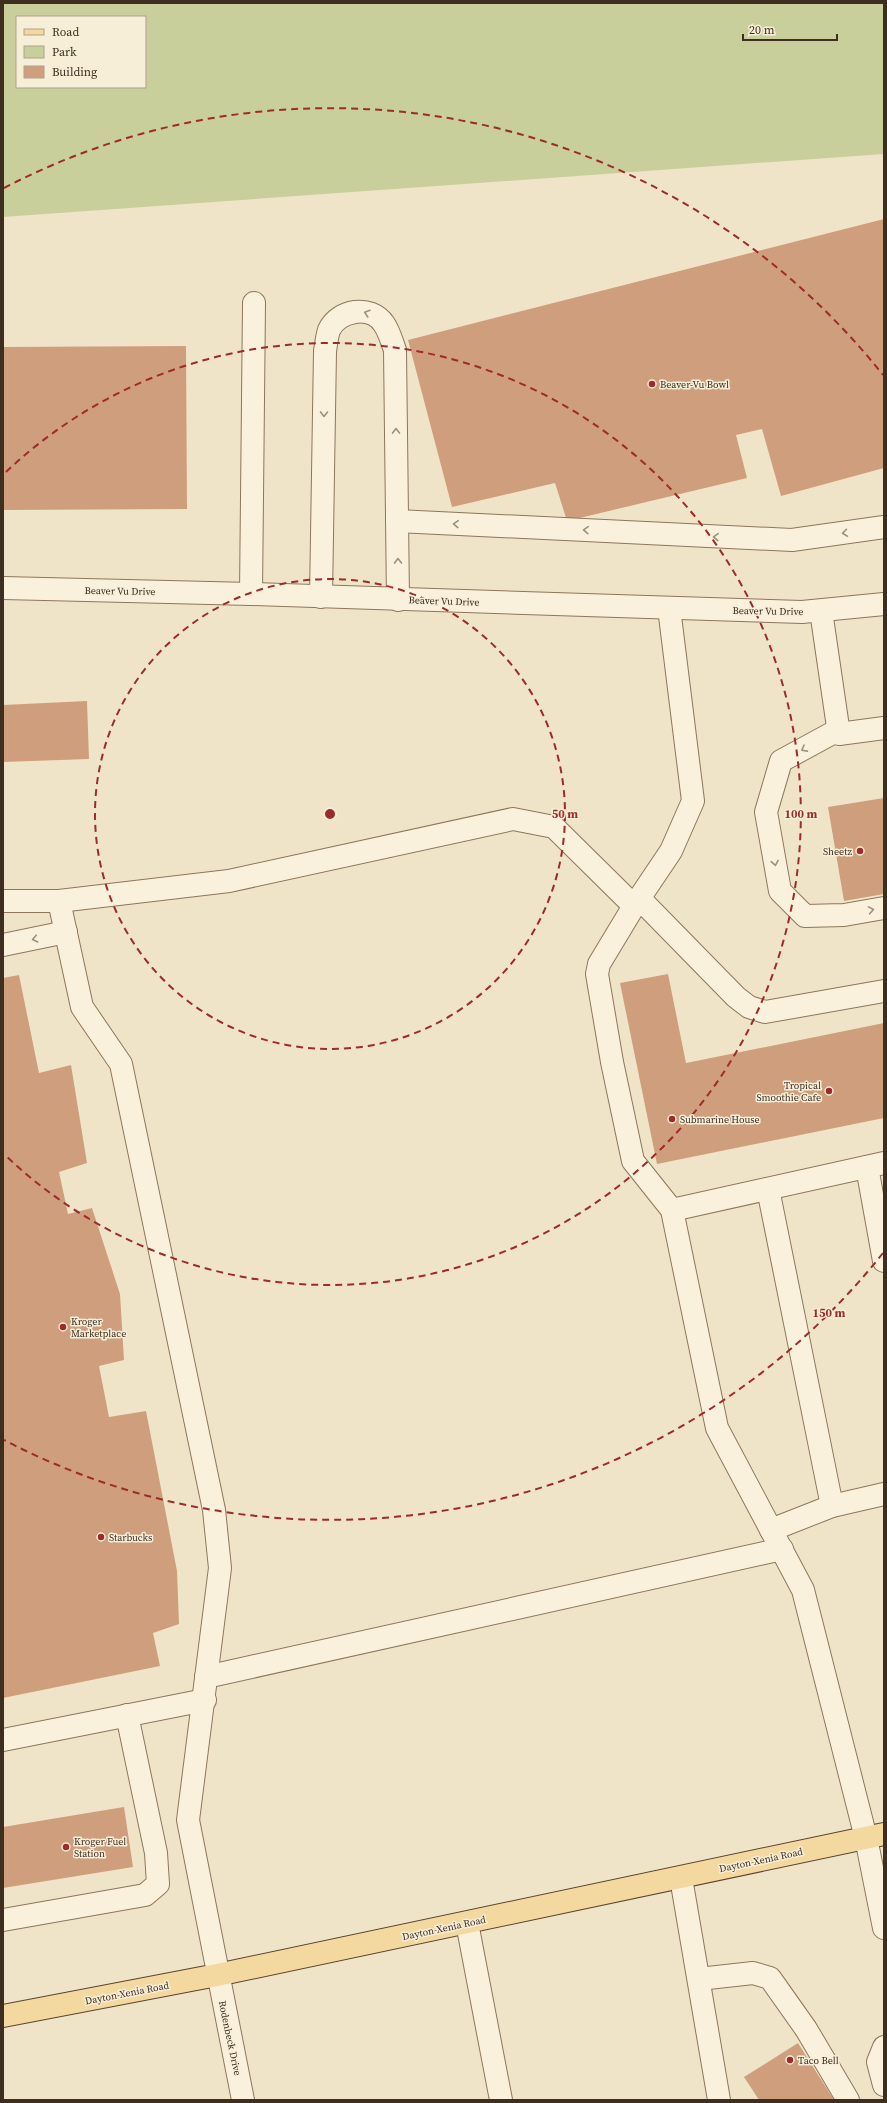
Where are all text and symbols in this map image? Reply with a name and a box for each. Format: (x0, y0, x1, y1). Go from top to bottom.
legend (16, 16, 146, 88)
scale bar (743, 16, 837, 42)
text: 20 m (749, 22, 775, 38)
text: Road (52, 24, 79, 40)
text: Park (52, 44, 77, 60)
text: Building (52, 64, 97, 80)
one-way arrow (363, 310, 370, 318)
place label: Beaver-Vu Bowl (660, 378, 729, 391)
marker: Beaver-Vu Bowl (647, 379, 657, 389)
one-way arrow (320, 411, 328, 417)
one-way arrow (392, 428, 400, 434)
one-way arrow (453, 520, 459, 529)
one-way arrow (583, 526, 589, 535)
one-way arrow (842, 528, 848, 537)
one-way arrow (713, 532, 719, 541)
one-way arrow (394, 558, 402, 564)
street label: Beaver Vu Drive (84, 584, 156, 598)
street label: Beaver Vu Drive (408, 593, 480, 609)
street label: Beaver Vu Drive (732, 604, 804, 618)
one-way arrow (801, 744, 808, 751)
text: 50 m (552, 806, 578, 822)
text: 100 m (785, 806, 818, 822)
centre of rings (323, 807, 337, 821)
place label: Sheetz (823, 845, 852, 858)
marker: Sheetz (855, 846, 865, 856)
one-way arrow (770, 859, 779, 866)
one-way arrow (867, 907, 874, 915)
one-way arrow (31, 934, 38, 942)
place label: Tropical Smoothie Cafe (756, 1079, 821, 1104)
marker: Tropical Smoothie Cafe (824, 1086, 834, 1096)
place label: Submarine House (680, 1113, 760, 1126)
marker: Submarine House (667, 1114, 677, 1124)
text: 150 m (813, 1305, 846, 1321)
place label: Kroger Marketplace (71, 1315, 126, 1340)
marker: Kroger Marketplace (58, 1322, 68, 1332)
place label: Starbucks (109, 1531, 152, 1544)
marker: Starbucks (96, 1532, 106, 1542)
place label: Kroger Fuel Station (74, 1835, 126, 1860)
marker: Kroger Fuel Station (61, 1842, 71, 1852)
street label: Dayton-Xenia Road (718, 1845, 804, 1875)
street label: Dayton-Xenia Road (401, 1913, 487, 1943)
street label: Dayton-Xenia Road (84, 1978, 170, 2008)
street label: Rodenbeck Drive (216, 1999, 244, 2077)
place label: Taco Bell (798, 2054, 839, 2067)
marker: Taco Bell (785, 2055, 795, 2065)

